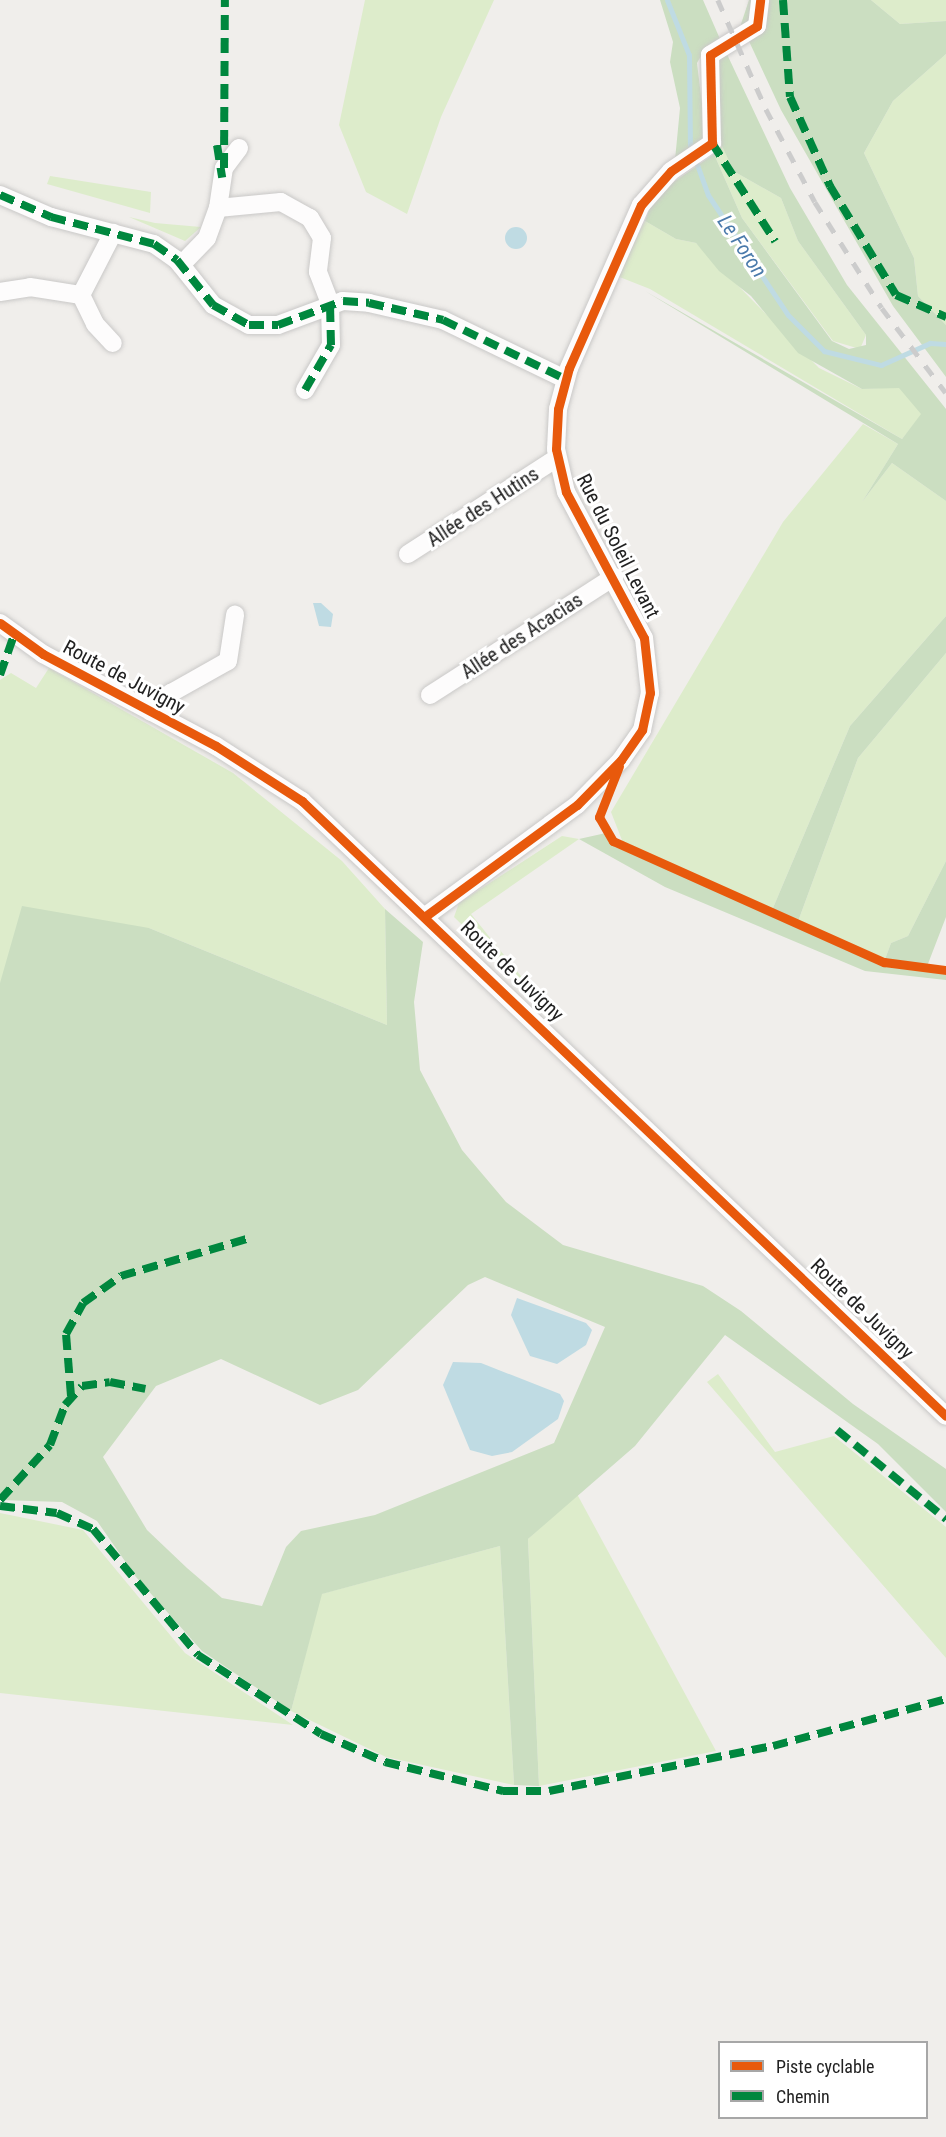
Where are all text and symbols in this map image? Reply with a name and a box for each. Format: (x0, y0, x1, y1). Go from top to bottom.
water label: Le Foron (712, 210, 772, 282)
street label: Allée des Hutins (423, 462, 543, 552)
street label: Rue du Soleil Levant (571, 470, 665, 622)
street label: Allée des Acacias (457, 588, 587, 684)
street label: Route de Juvigny (59, 635, 189, 719)
street label: Route de Juvigny (455, 916, 569, 1026)
street label: Route de Juvigny (805, 1254, 919, 1364)
legend (718, 2041, 928, 2119)
text: Piste cyclable (776, 2056, 874, 2077)
text: Chemin (776, 2086, 830, 2107)

